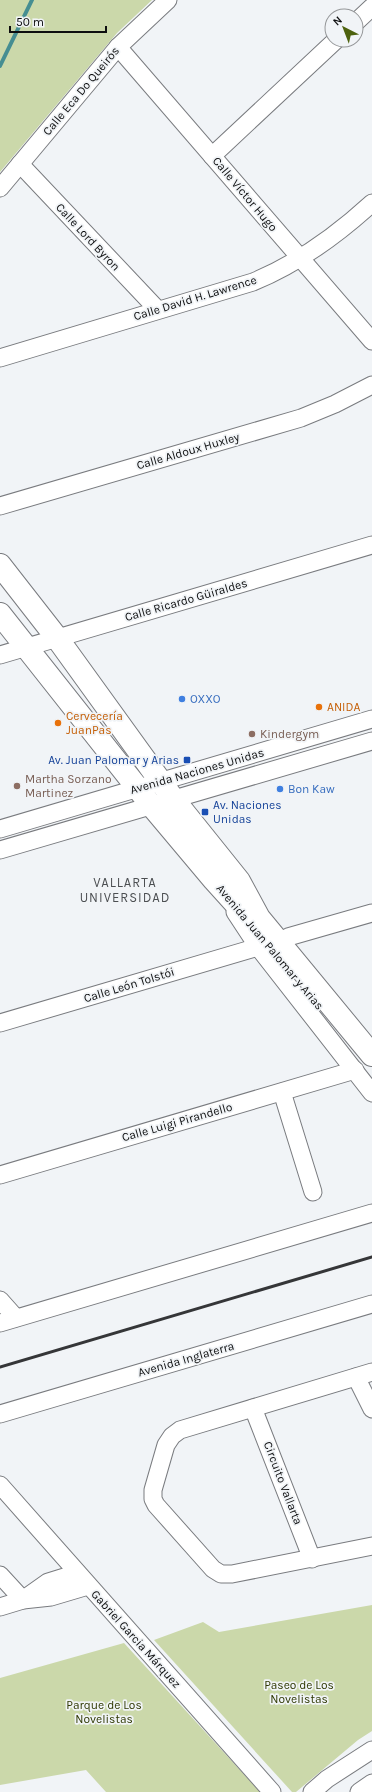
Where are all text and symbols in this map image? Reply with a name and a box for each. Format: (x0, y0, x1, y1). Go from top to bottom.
scale bar (10, 8, 106, 34)
north arrow (324, 8, 364, 48)
text: N (330, 13, 345, 28)
text: 50 m (16, 15, 44, 29)
street label: Calle Eca Do Queirós (40, 44, 122, 138)
street label: Calle Víctor Hugo (210, 154, 280, 234)
street label: Calle Lord Byron (53, 200, 123, 274)
street label: Calle David H. Lawrence (132, 273, 258, 323)
street label: Calle Aldoux Huxley (135, 429, 241, 472)
street label: Calle Ricardo Güiraldes (123, 576, 249, 624)
place label: OXXO (190, 692, 221, 706)
marker: OXXO (177, 694, 187, 704)
place label: ANIDA (327, 700, 360, 714)
marker: ANIDA (314, 702, 324, 712)
place label: Cervecería JuanPas (66, 709, 123, 737)
marker: Cervecería JuanPas (53, 718, 63, 728)
place label: Kindergym (260, 727, 319, 741)
marker: Kindergym (247, 729, 257, 739)
street label: Avenida Naciones Unidas (128, 745, 266, 797)
place label: Av. Juan Palomar y Arias (48, 753, 179, 767)
marker: Av. Juan Palomar y Arias (182, 755, 192, 765)
place label: Martha Sorzano Martinez (25, 772, 112, 800)
marker: Martha Sorzano Martinez (12, 781, 22, 791)
place label: Bon Kaw (288, 782, 335, 796)
marker: Bon Kaw (275, 784, 285, 794)
place label: Av. Naciones Unidas (213, 798, 282, 826)
marker: Av. Naciones Unidas (200, 807, 210, 817)
district label: VALLARTA UNIVERSIDAD (80, 875, 170, 905)
street label: Avenida Juan Palomar y Arias (213, 881, 327, 1013)
street label: Calle León Tolstói (82, 965, 176, 1005)
street label: Calle Luigi Pirandello (120, 1100, 234, 1144)
street label: Avenida Inglaterra (136, 1339, 236, 1379)
street label: Circuito Vallarta (261, 1439, 305, 1527)
street label: Gabriel Garcia Márquez (88, 1587, 184, 1691)
park label: Paseo de Los Novelistas (264, 1678, 334, 1706)
park label: Parque de Los Novelistas (66, 1698, 142, 1726)

